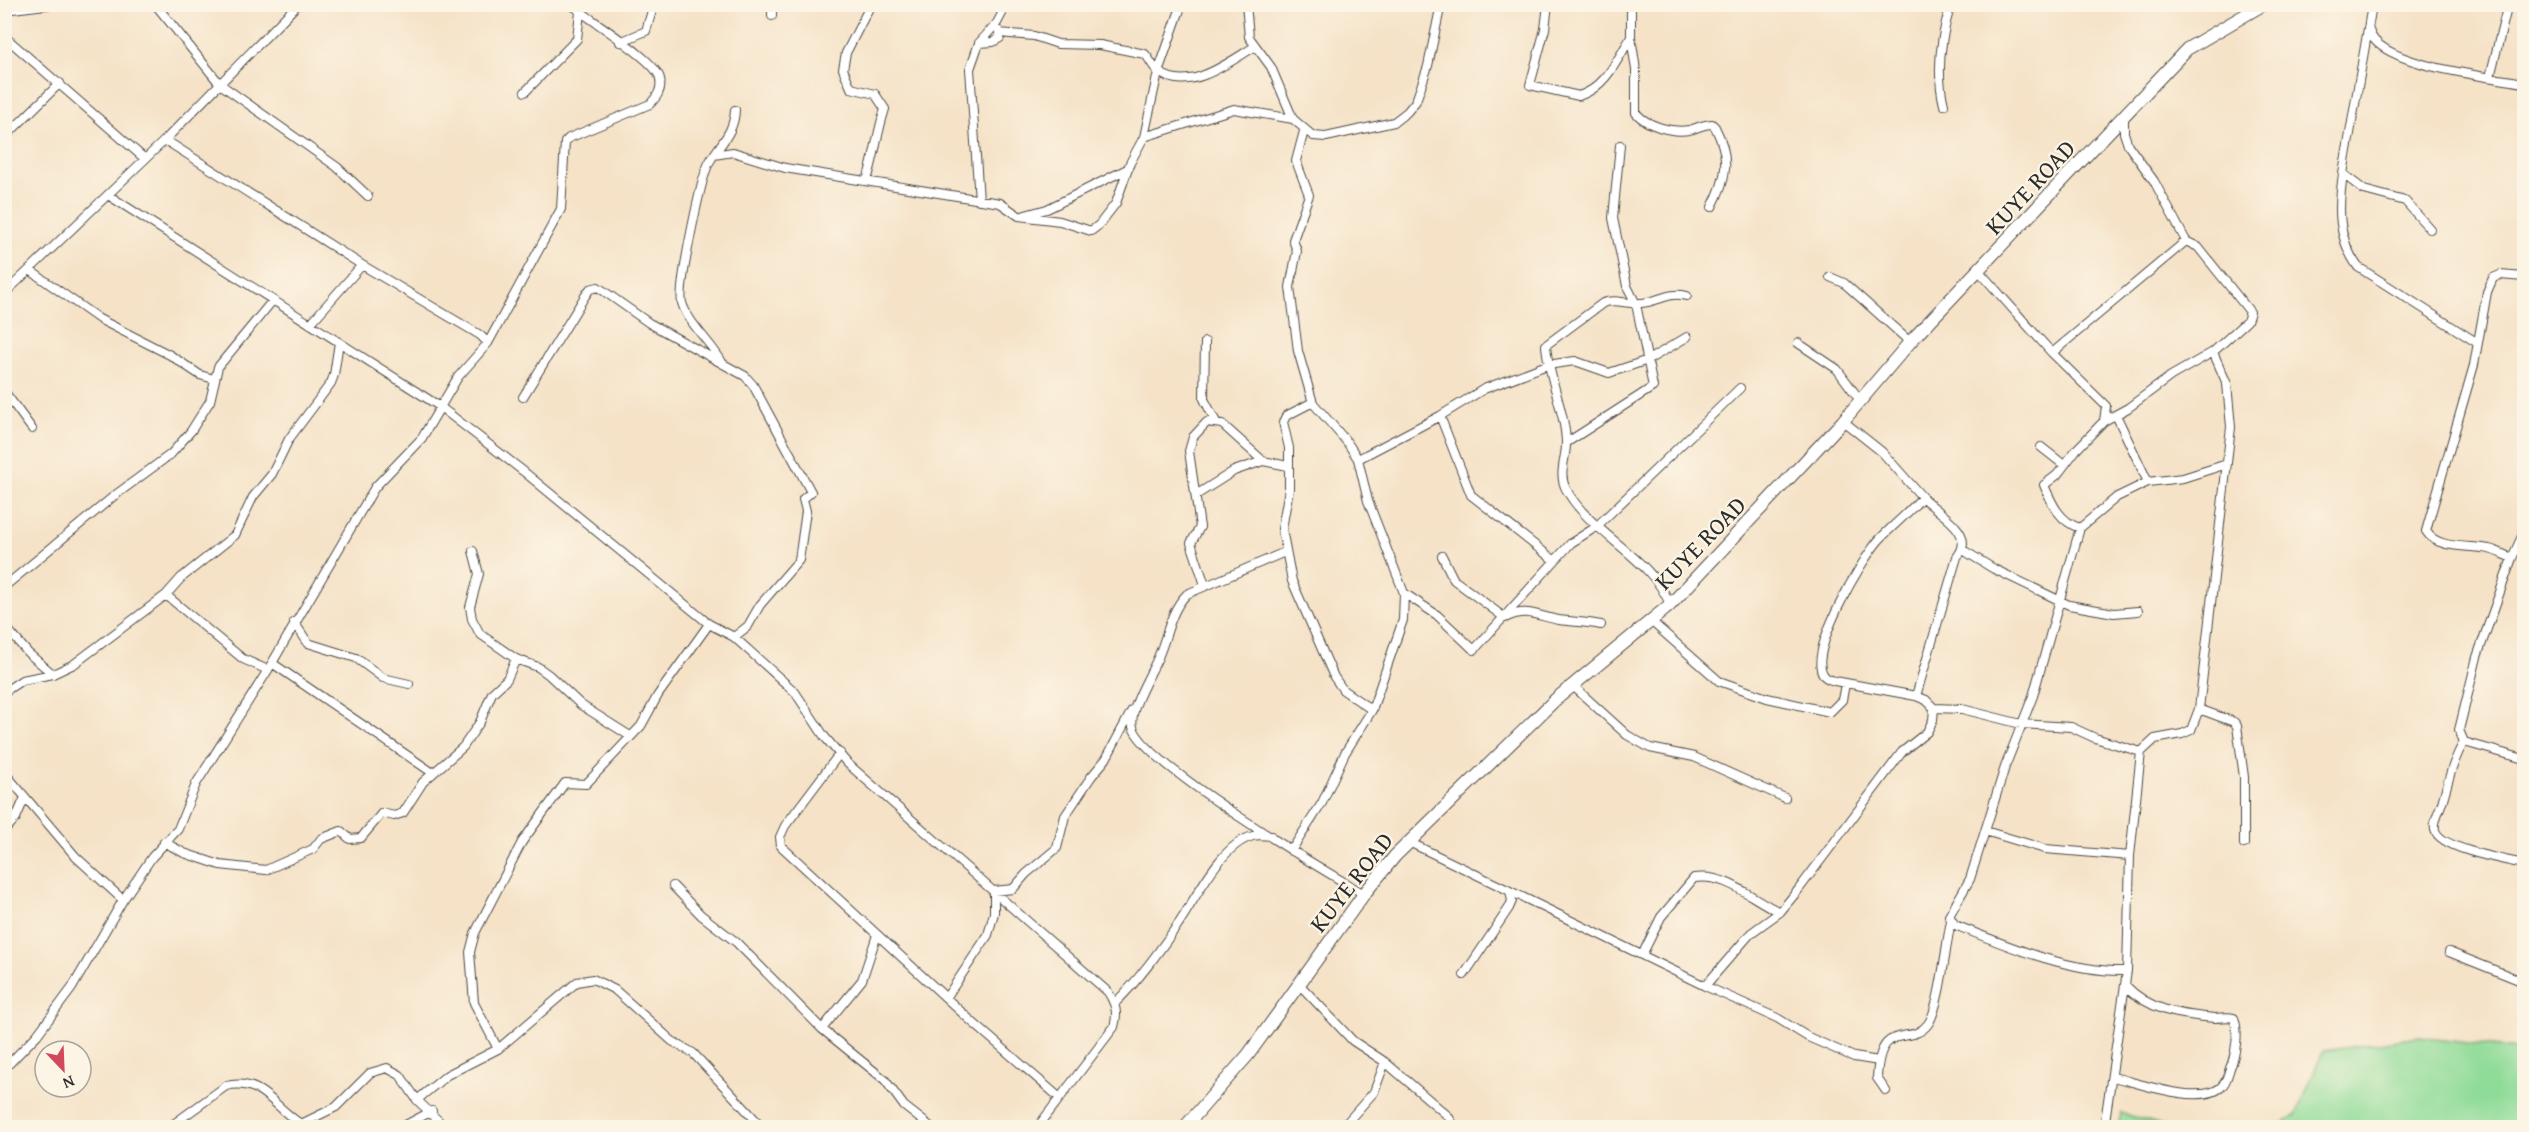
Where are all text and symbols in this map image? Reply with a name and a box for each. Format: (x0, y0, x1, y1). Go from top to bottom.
street label: KUYE ROAD (1977, 132, 2083, 242)
street label: KUYE ROAD (1646, 488, 1754, 598)
street label: KUYE ROAD (1301, 824, 1401, 940)
north arrow (33, 1039, 93, 1099)
text: N (59, 1070, 78, 1096)

